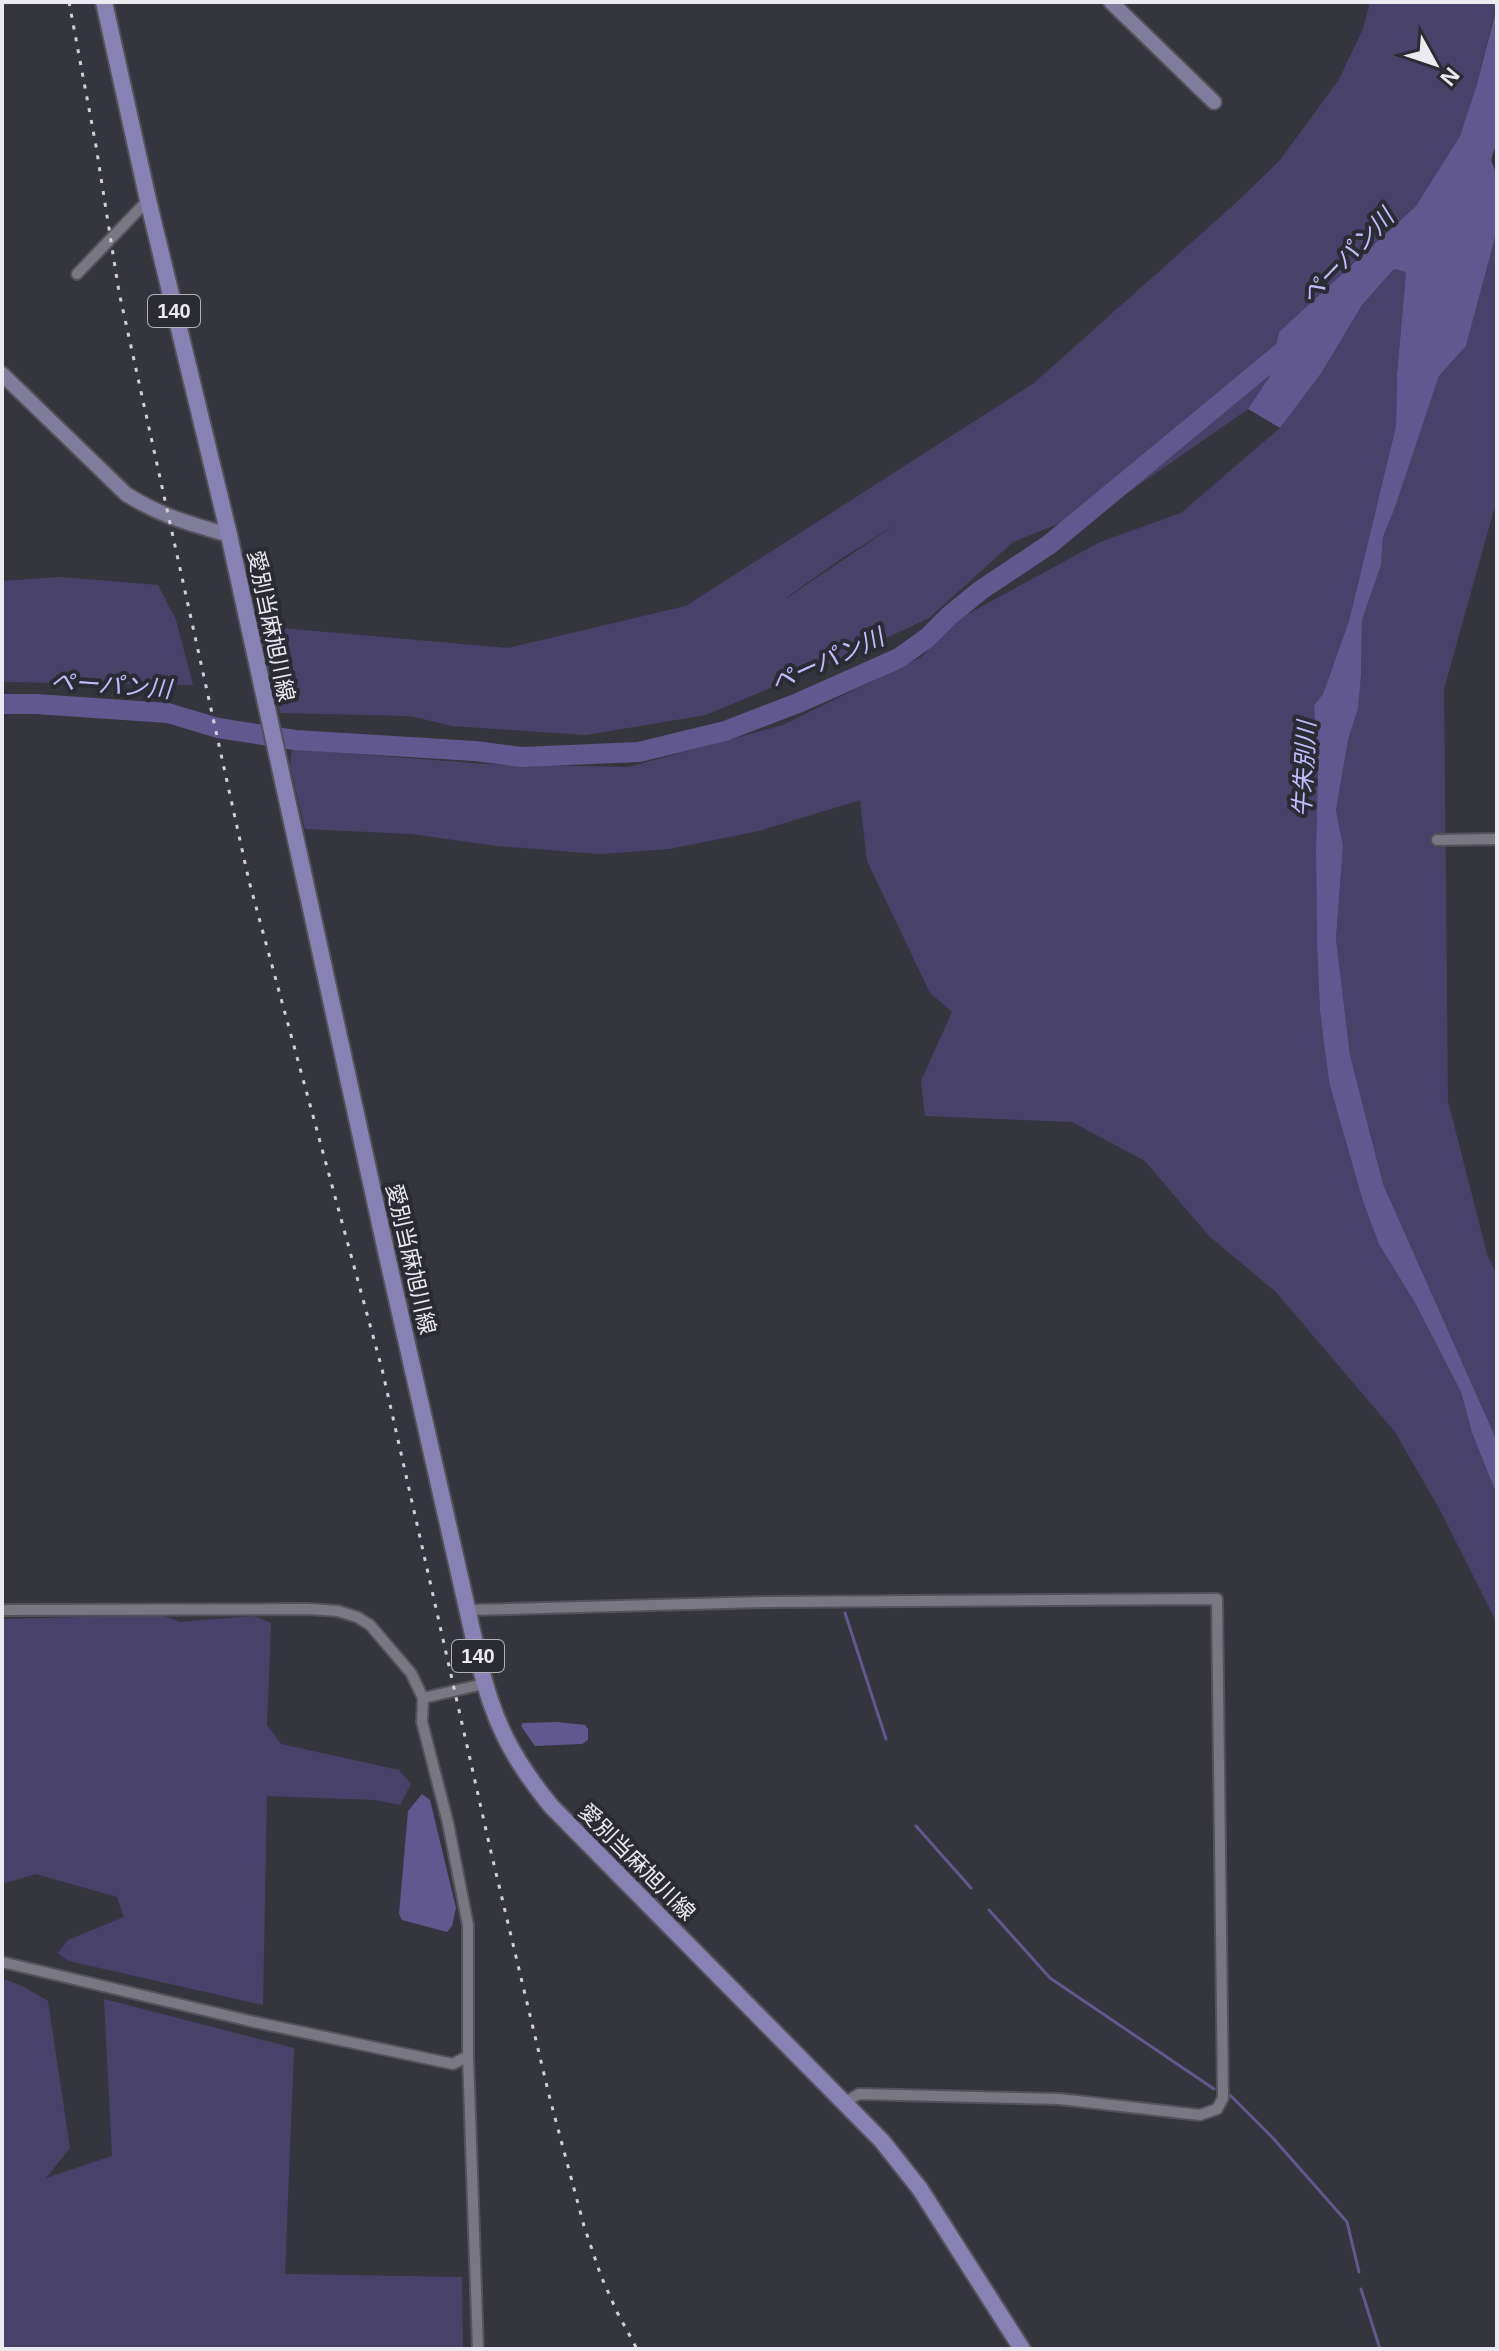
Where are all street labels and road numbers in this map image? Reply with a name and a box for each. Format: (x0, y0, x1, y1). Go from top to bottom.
road number: 140 (148, 295, 200, 327)
street label: 愛別当麻旭川線 (243, 548, 299, 704)
street label: 愛別当麻旭川線 (381, 1181, 441, 1337)
road number: 140 (452, 1640, 504, 1672)
street label: 愛別当麻旭川線 (574, 1799, 700, 1925)

